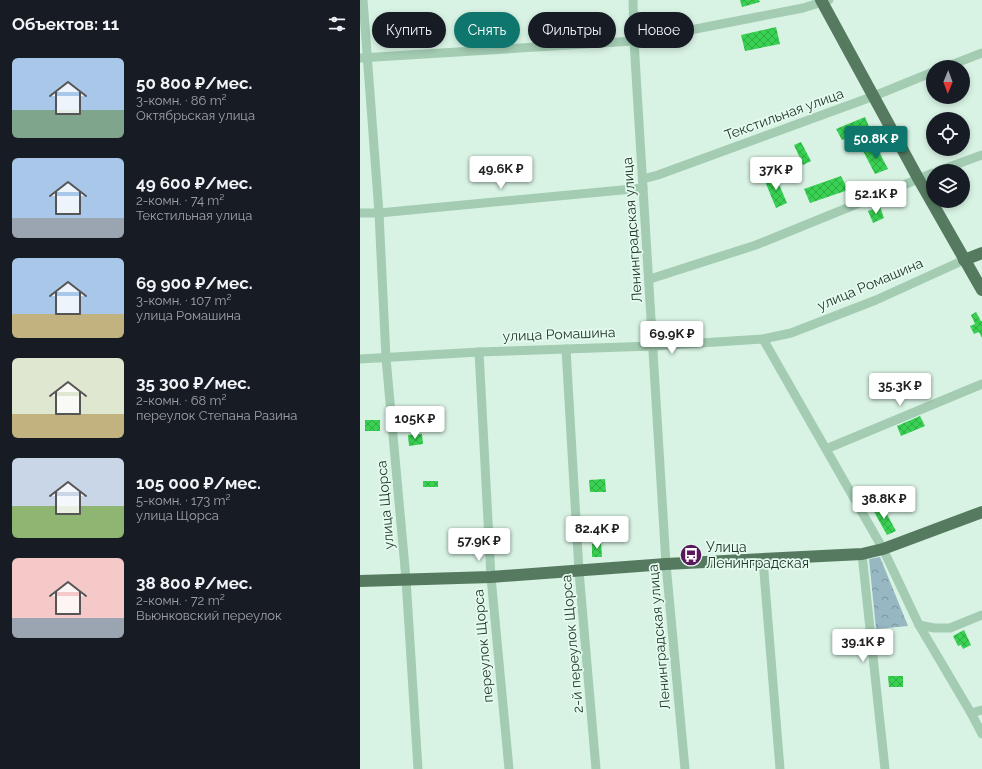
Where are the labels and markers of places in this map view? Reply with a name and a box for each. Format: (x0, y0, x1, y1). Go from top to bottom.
pin: 50.8K ₽ (839, 126, 913, 160)
pin: 49.6K ₽ (464, 156, 538, 190)
pin: 37K ₽ (748, 157, 804, 191)
pin: 52.1K ₽ (839, 181, 913, 215)
pin: 69.9K ₽ (635, 321, 709, 355)
pin: 35.3K ₽ (863, 373, 937, 407)
pin: 105K ₽ (382, 406, 448, 440)
pin: 38.8K ₽ (847, 486, 921, 520)
pin: 82.4K ₽ (560, 516, 634, 550)
pin: 57.9K ₽ (442, 528, 516, 562)
place label: Улица Ленинградская (706, 539, 809, 571)
bus stop icon: Улица Ленинградская (678, 542, 704, 568)
pin: 39.1K ₽ (826, 629, 900, 663)

